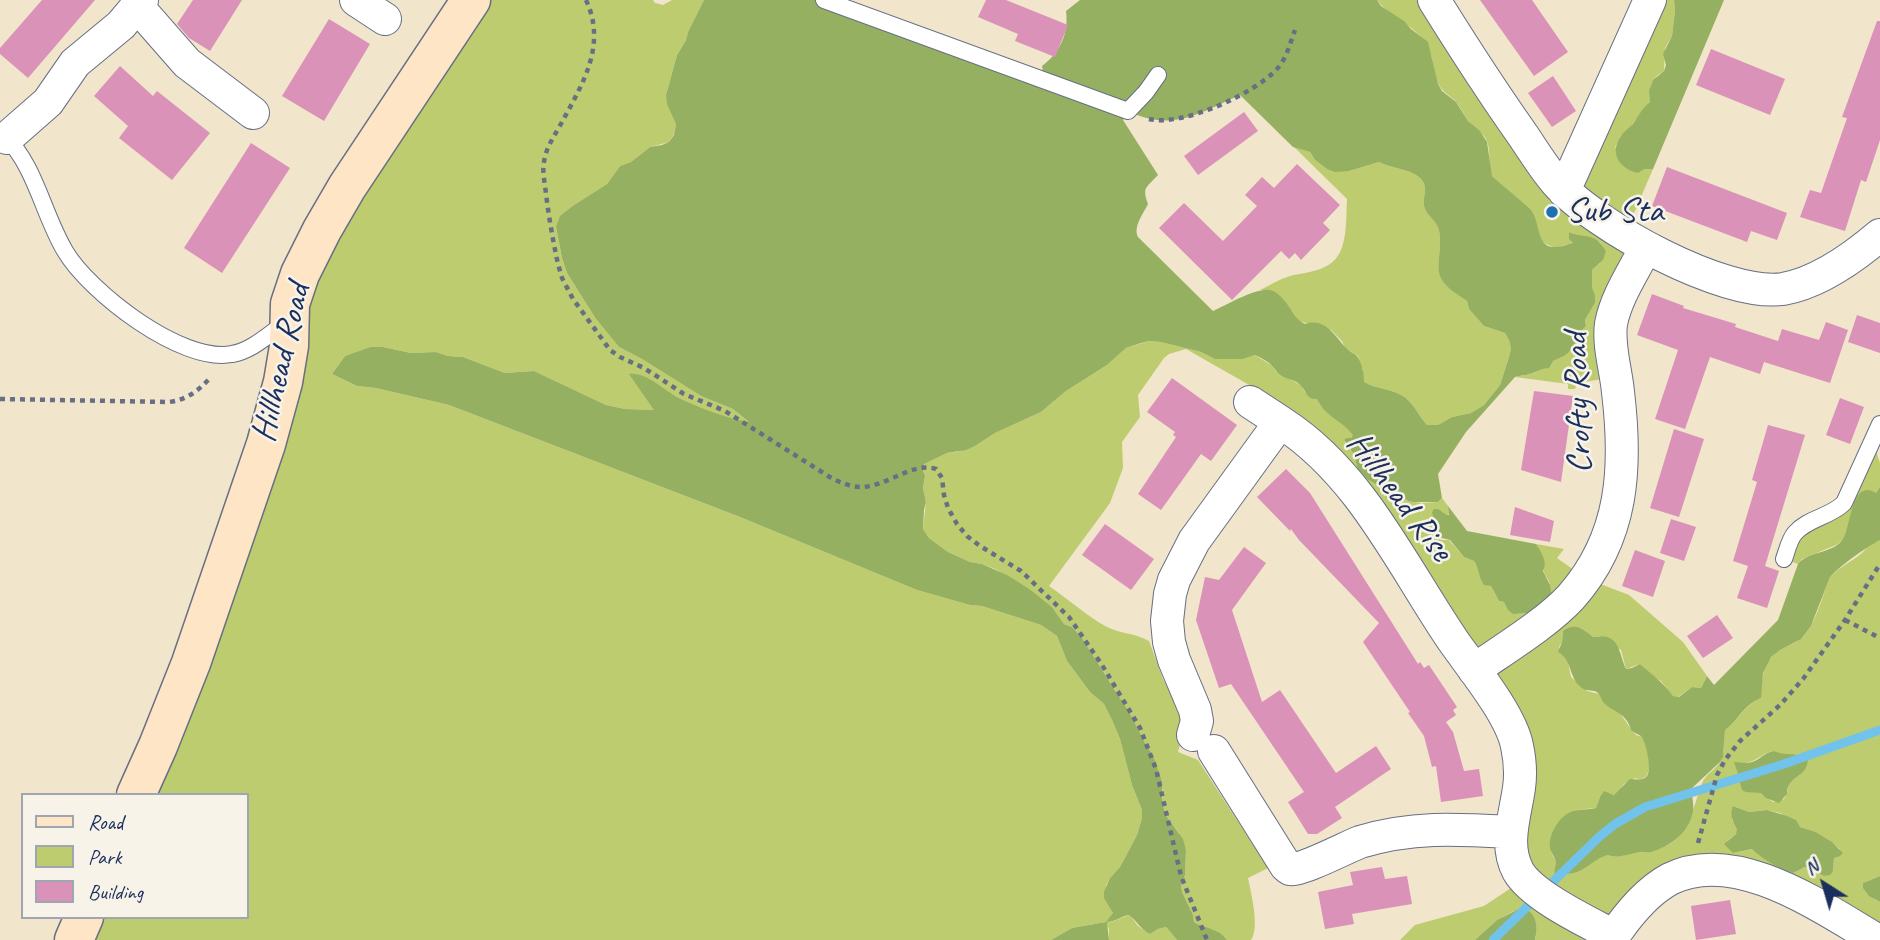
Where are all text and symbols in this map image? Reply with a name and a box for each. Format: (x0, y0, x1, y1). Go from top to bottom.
place label: Sub Sta (1566, 191, 1663, 233)
marker: Sub Sta (1544, 204, 1560, 220)
street label: Hillhead Road (243, 280, 321, 446)
street label: Crofty Road (1556, 332, 1602, 474)
street label: Hillhead Rise (1337, 424, 1461, 570)
legend (21, 793, 248, 919)
text: Road (88, 809, 123, 835)
text: Park (88, 844, 121, 870)
north arrow (1789, 849, 1859, 919)
text: N (1799, 854, 1823, 880)
text: Building (88, 879, 143, 905)

